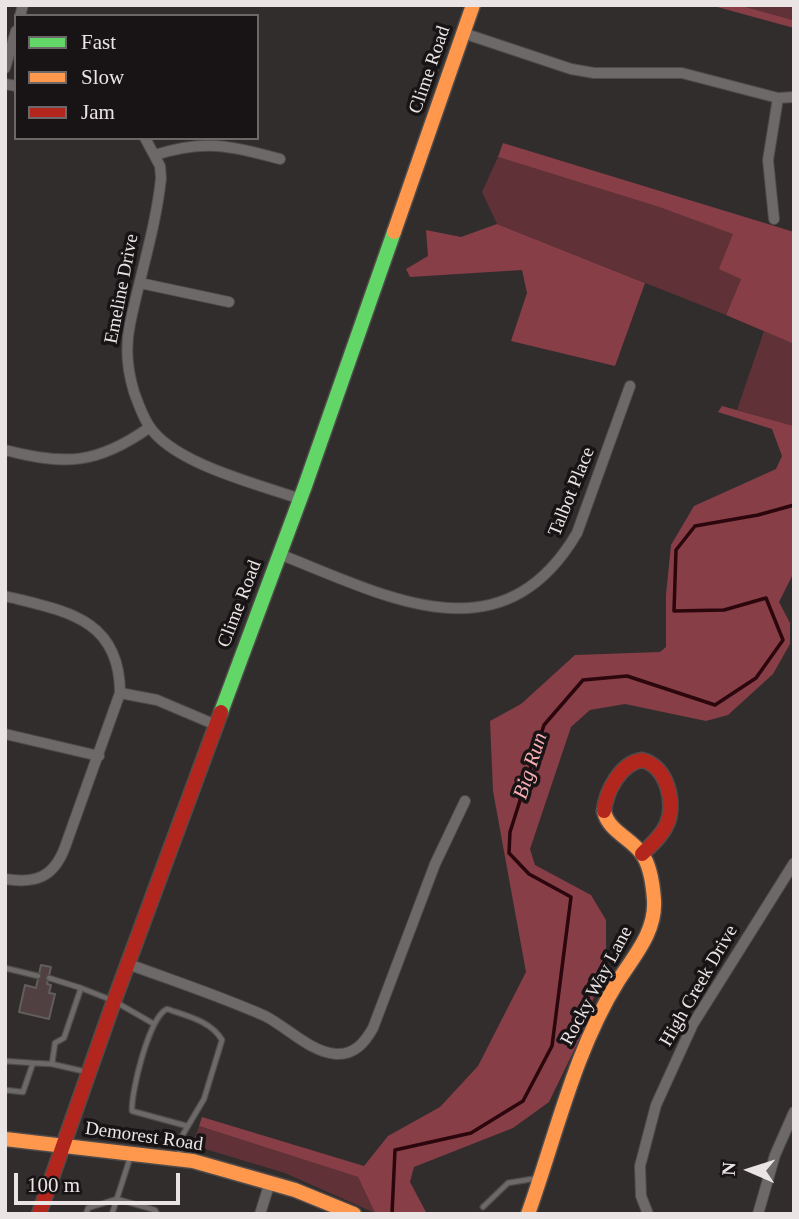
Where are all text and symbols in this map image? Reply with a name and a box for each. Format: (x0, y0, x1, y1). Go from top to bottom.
legend (14, 14, 259, 140)
street label: Clime Road (404, 23, 456, 117)
text: Fast (81, 30, 116, 54)
text: Slow (81, 65, 124, 89)
text: Jam (81, 100, 115, 124)
street label: Emeline Drive (100, 232, 144, 346)
street label: Talbot Place (544, 444, 600, 540)
street label: Clime Road (213, 557, 267, 651)
water label: Big Run (508, 730, 554, 802)
street label: High Creek Drive (655, 921, 743, 1051)
street label: Rocky Way Lane (556, 923, 638, 1049)
street label: Demorest Road (84, 1117, 204, 1157)
north arrow (715, 1135, 785, 1205)
scale bar (18, 1160, 184, 1204)
text: N (718, 1161, 739, 1176)
text: 100 m (27, 1173, 80, 1197)

